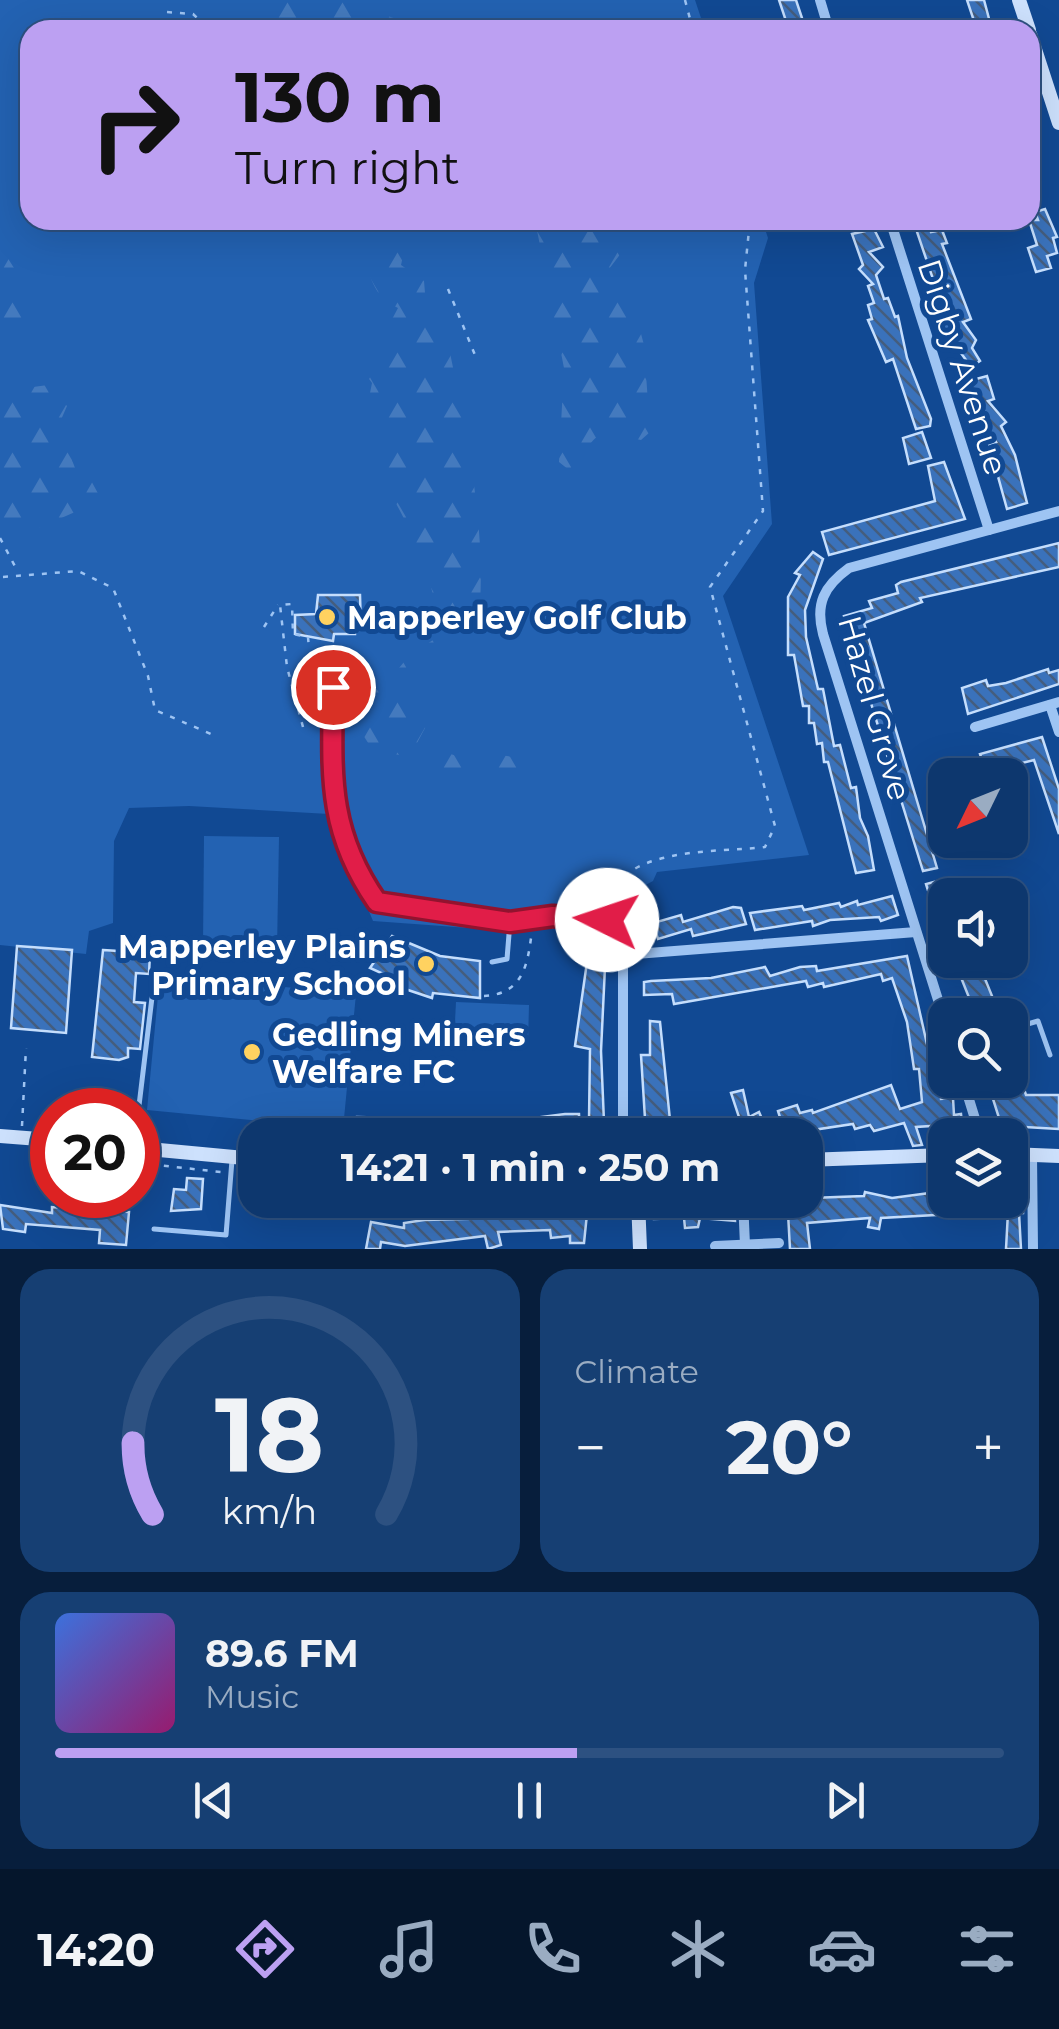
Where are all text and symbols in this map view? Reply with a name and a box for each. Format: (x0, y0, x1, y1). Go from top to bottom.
text: 130 m (235, 54, 445, 140)
icon: right (70, 60, 200, 190)
text: Turn right (235, 140, 460, 195)
street label: Digby Avenue (910, 254, 1016, 480)
place label: Mapperley Golf Club (347, 598, 687, 637)
marker: Mapperley Golf Club (316, 606, 338, 628)
street label: Hazel Grove (830, 611, 920, 805)
pin (291, 645, 376, 730)
icon: arrive (306, 660, 361, 715)
north arrow (928, 758, 1028, 858)
map controls (928, 758, 1028, 1218)
position arrow (555, 868, 659, 972)
button: sound (928, 878, 1028, 978)
place label: Mapperley Plains Primary School (118, 927, 406, 1003)
marker: Mapperley Plains Primary School (415, 953, 437, 975)
button: search (928, 998, 1028, 1098)
place label: Gedling Miners Welfare FC (272, 1015, 525, 1091)
marker: Gedling Miners Welfare FC (241, 1041, 263, 1063)
speed limit sign: 20 (30, 1088, 160, 1218)
button: layers (928, 1118, 1028, 1218)
text: 14:21 · 1 min · 250 m (341, 1144, 720, 1191)
text: Climate (575, 1352, 699, 1391)
text: 18 (215, 1371, 324, 1498)
text: 20° (726, 1401, 853, 1493)
text: − (575, 1414, 606, 1481)
text: + (972, 1414, 1004, 1481)
text: km/h (222, 1489, 317, 1533)
text: 89.6 FM (205, 1630, 359, 1677)
text: Music (205, 1677, 299, 1716)
icon: previous (186, 1773, 241, 1828)
icon: pause (502, 1773, 557, 1828)
icon: next (818, 1773, 873, 1828)
icon: directions (230, 1914, 300, 1984)
icon: music (374, 1914, 444, 1984)
icon: phone (518, 1914, 588, 1984)
icon: climate (663, 1914, 733, 1984)
icon: car (807, 1914, 877, 1984)
icon: filters (952, 1914, 1022, 1984)
text: 14:20 (37, 1922, 155, 1977)

